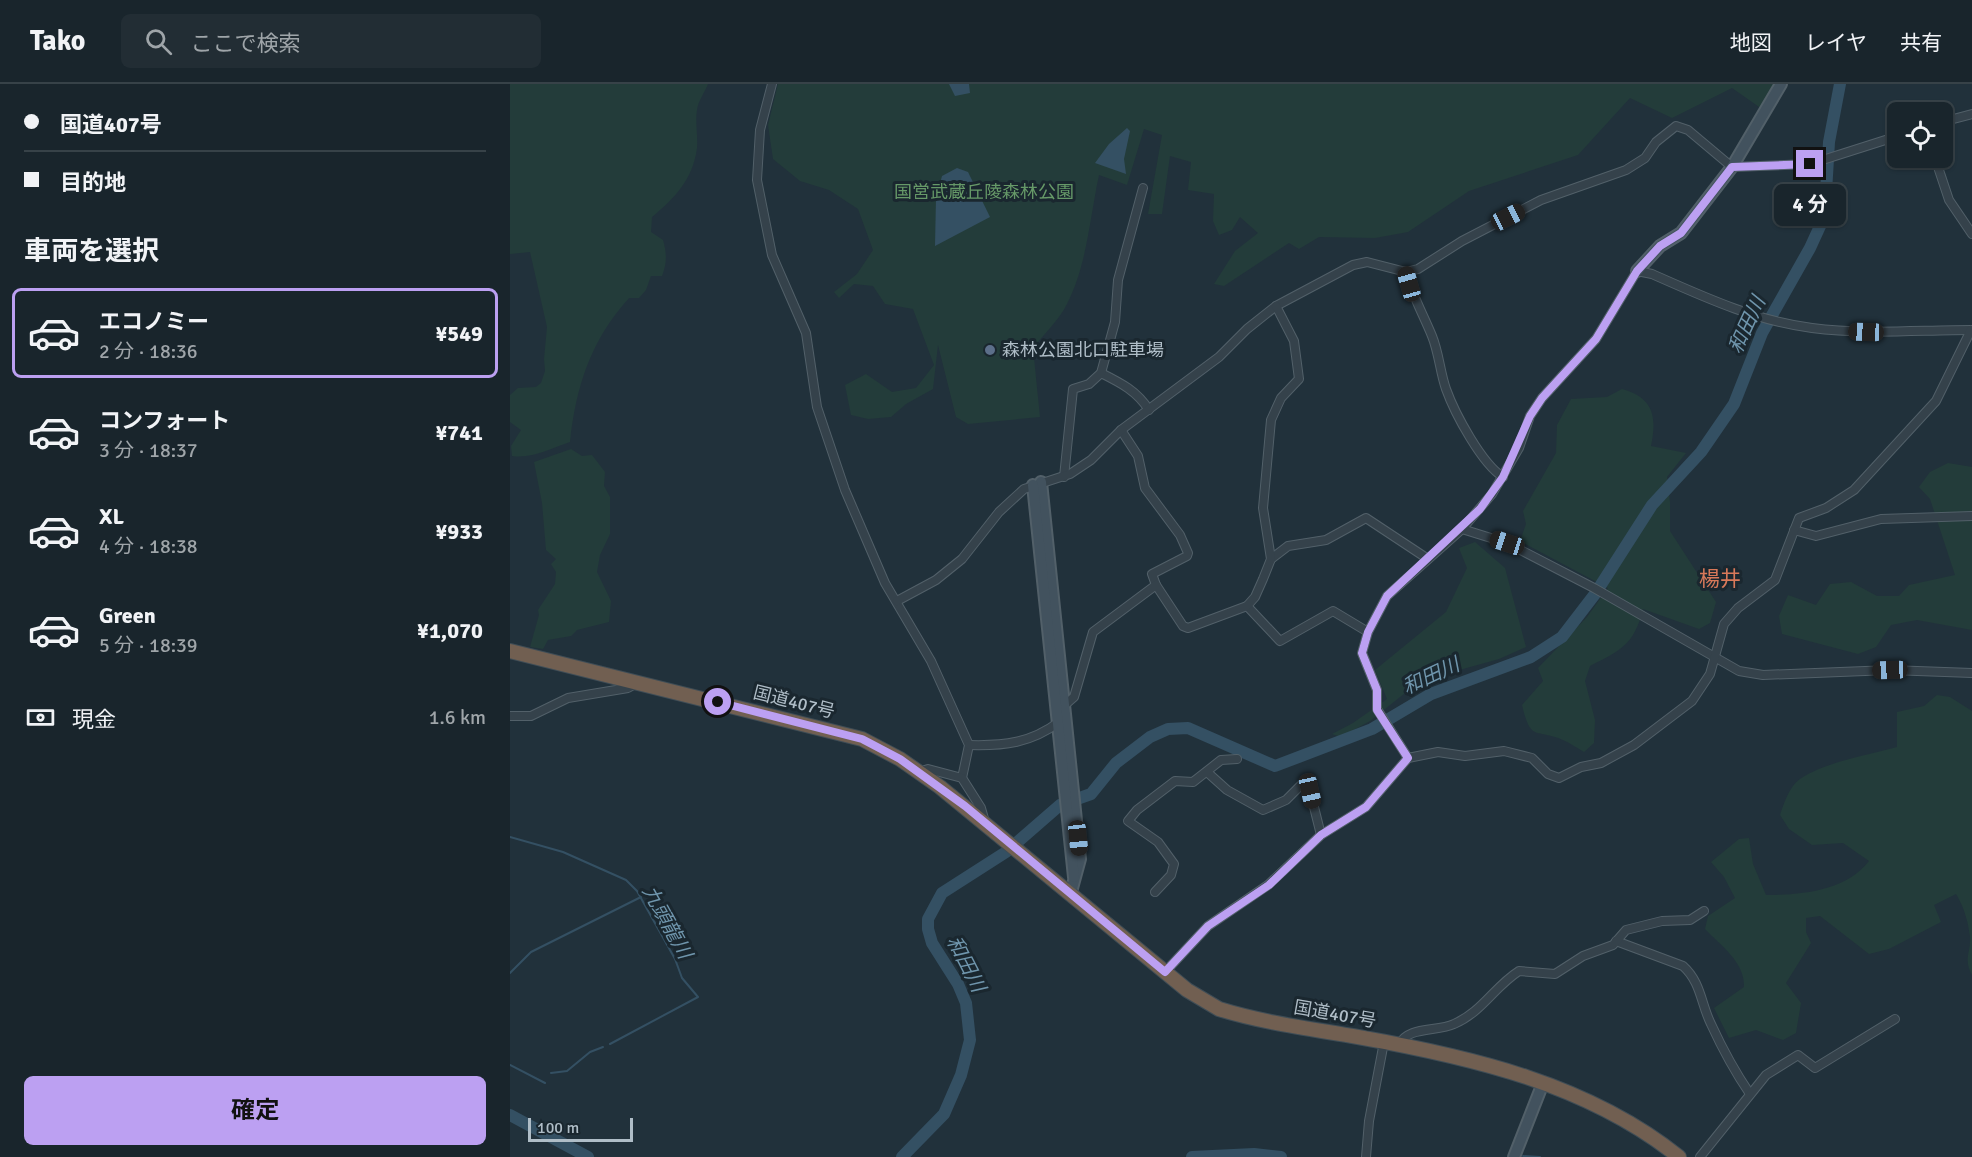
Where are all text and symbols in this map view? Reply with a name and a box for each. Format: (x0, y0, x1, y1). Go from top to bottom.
search box (121, 14, 541, 68)
text: Tako (30, 24, 85, 58)
icon: search (142, 25, 175, 58)
text: ここで検索 (190, 30, 300, 57)
text: 地図 (1730, 30, 1772, 56)
text: レイヤ (1805, 30, 1867, 56)
text: 共有 (1900, 30, 1942, 56)
map controls (1887, 102, 1953, 168)
button: locate (1887, 102, 1953, 168)
text: 国道407号 (60, 111, 162, 138)
route end (1796, 150, 1823, 177)
text: 目的地 (60, 169, 126, 196)
park label: 国営武蔵丘陵森林公園 (894, 181, 1074, 203)
callout: 4 分 (1774, 185, 1846, 227)
text: 4 分 (1792, 192, 1828, 217)
car (1488, 201, 1528, 233)
text: 車両を選択 (24, 235, 159, 268)
car (1395, 264, 1423, 304)
water label: 和田川 (1723, 291, 1772, 357)
icon: car (27, 306, 81, 360)
text: エコノミー (99, 308, 209, 335)
text: ¥549 (435, 320, 483, 347)
car (1848, 322, 1884, 342)
text: 2 分 · 18:36 (99, 339, 198, 364)
place label: 森林公園北口駐車場 (1002, 339, 1164, 361)
marker: 森林公園北口駐車場 (983, 343, 997, 357)
icon: car (27, 405, 81, 459)
text: コンフォート (99, 407, 230, 434)
text: ¥741 (435, 419, 483, 446)
text: 3 分 · 18:37 (99, 438, 198, 463)
text: XL (99, 503, 124, 530)
icon: car (27, 504, 81, 558)
text: ¥933 (435, 518, 483, 545)
car (1487, 529, 1527, 557)
text: 4 分 · 18:38 (99, 534, 198, 559)
district label: 楊井 (1699, 566, 1741, 592)
text: Green (99, 602, 156, 629)
icon: car (27, 603, 81, 657)
text: ¥1,070 (417, 617, 483, 644)
text: 5 分 · 18:39 (99, 633, 198, 658)
water label: 和田川 (1399, 651, 1465, 700)
car (1872, 660, 1908, 680)
street label: 国道407号 (751, 681, 837, 723)
route start (704, 688, 731, 715)
icon: cash (24, 701, 57, 734)
text: 1.6 km (429, 705, 486, 730)
text: 現金 (72, 706, 116, 733)
car (1297, 771, 1323, 811)
car (1067, 819, 1089, 857)
water label: 九頭龍川 (637, 881, 698, 965)
water label: 和田川 (941, 932, 992, 998)
street label: 国道407号 (1292, 996, 1378, 1032)
button: 確定 (24, 1076, 486, 1145)
scale bar (528, 1115, 633, 1142)
text: 100 m (537, 1118, 579, 1138)

